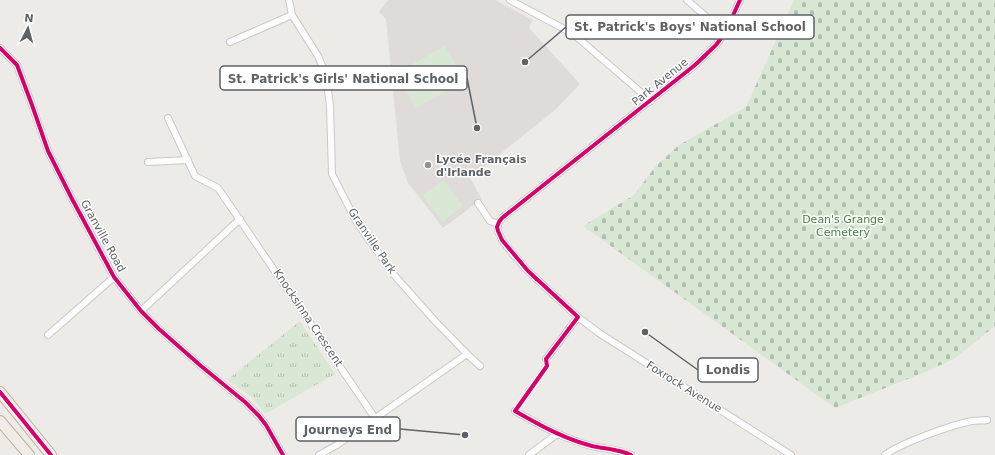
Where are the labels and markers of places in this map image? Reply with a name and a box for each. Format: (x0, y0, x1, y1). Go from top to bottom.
callout: St. Patrick's Boys' National School (566, 15, 814, 39)
callout: St. Patrick's Girls' National School (220, 66, 467, 90)
place label: Lycée Français d'Irlande (436, 153, 527, 179)
marker: Lycée Français d'Irlande (423, 160, 433, 170)
callout: Londis (698, 358, 758, 382)
callout: Journeys End (296, 417, 400, 441)

